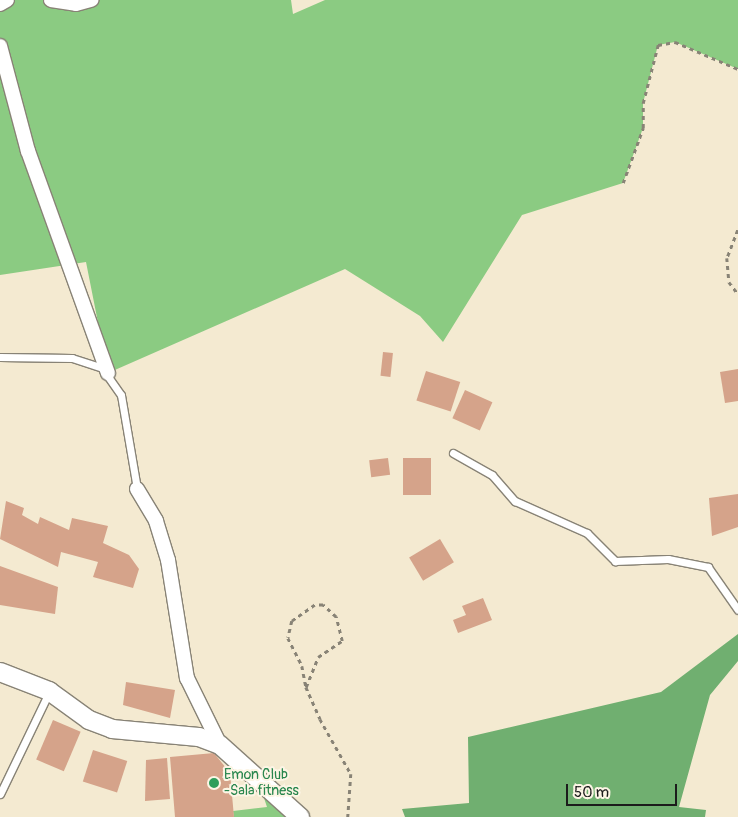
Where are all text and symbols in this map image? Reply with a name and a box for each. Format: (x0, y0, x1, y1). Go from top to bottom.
place label: Emon Club -Sala fitness (224, 767, 299, 800)
scale bar (568, 774, 679, 806)
marker: Emon Club -Sala fitness (208, 777, 220, 789)
text: 50 m (574, 783, 609, 802)

